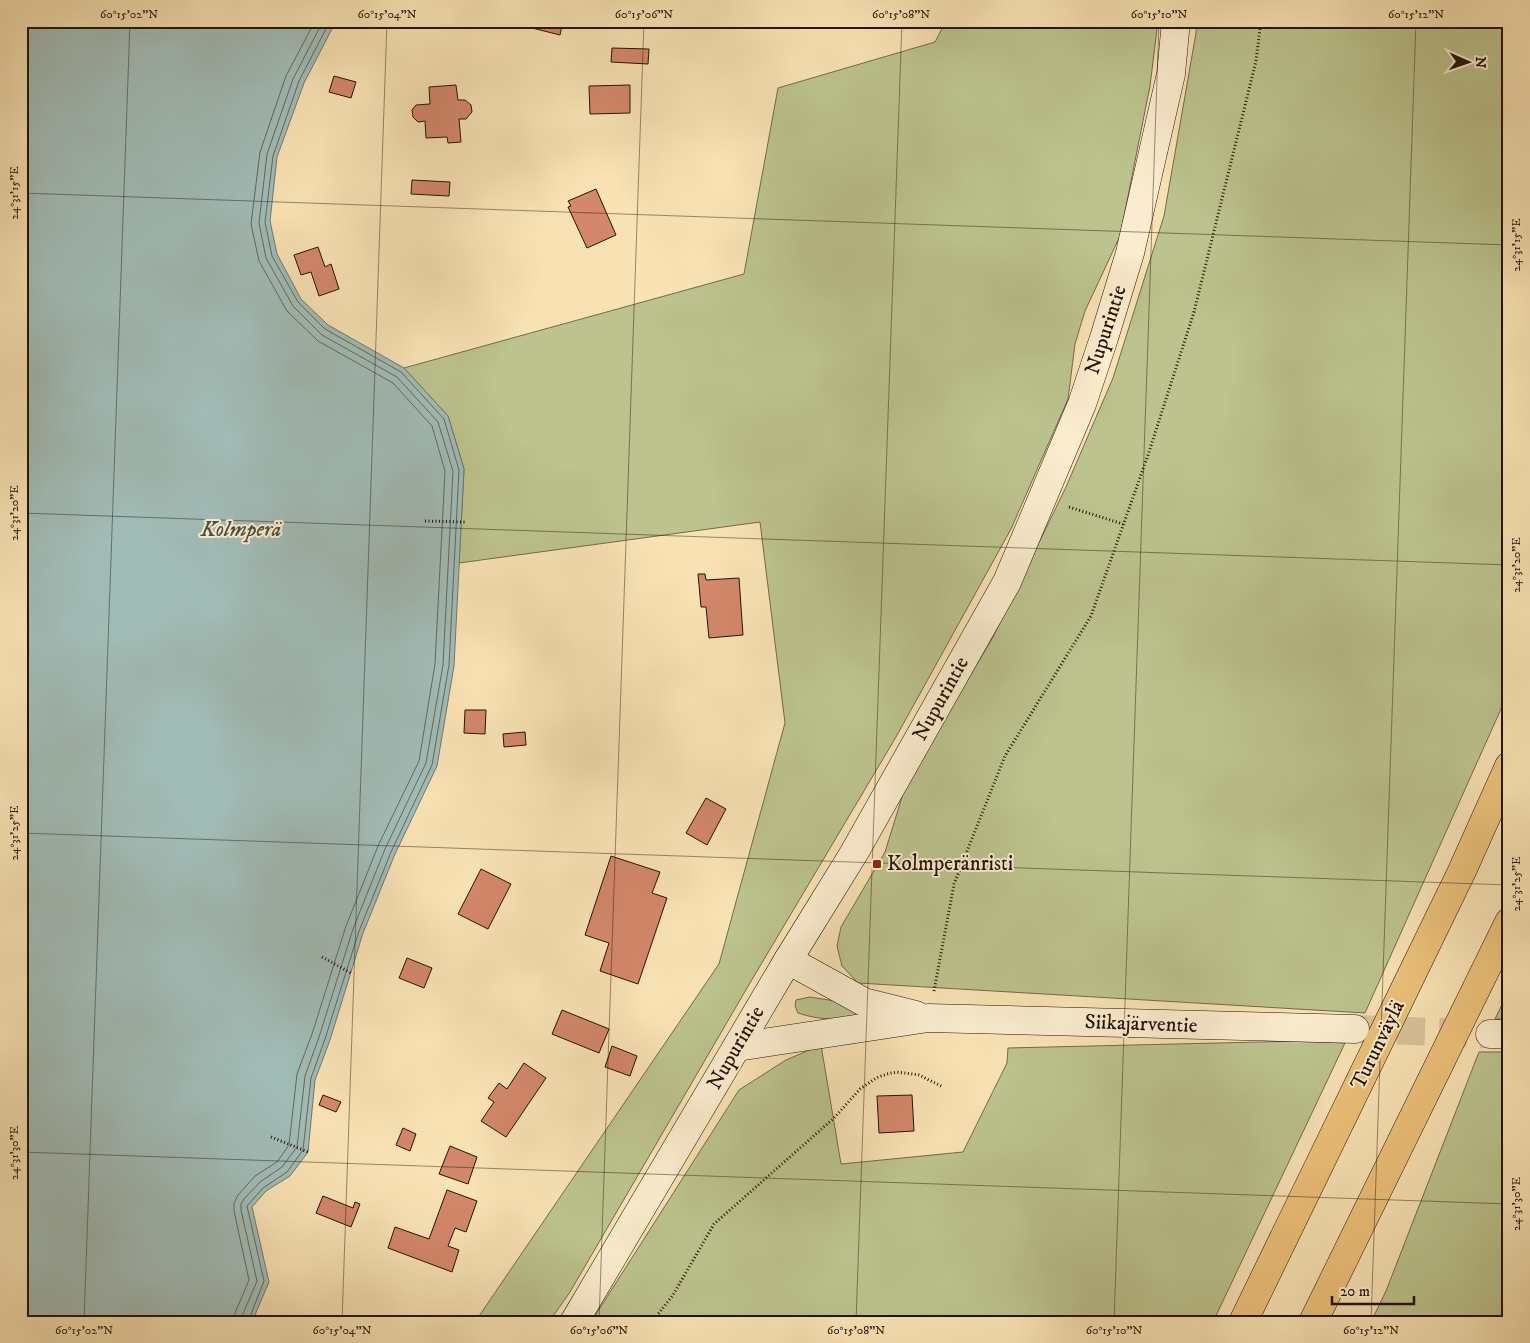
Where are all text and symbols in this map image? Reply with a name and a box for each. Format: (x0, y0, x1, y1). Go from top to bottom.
text: 60°15'02"N (100, 7, 158, 22)
text: 60°15'04"N (357, 7, 417, 22)
text: 60°15'06"N (615, 7, 673, 22)
text: 60°15'08"N (872, 7, 930, 22)
text: 60°15'10"N (1131, 7, 1187, 22)
text: 60°15'12"N (1388, 7, 1444, 22)
north arrow (1442, 38, 1492, 88)
text: N (1471, 56, 1489, 69)
text: 24°31'15"E (7, 166, 22, 220)
text: 24°31'15"E (1509, 218, 1524, 272)
street label: Nupurintie (1079, 282, 1133, 378)
text: 24°31'20"E (7, 485, 22, 541)
water label: Kolmperä (200, 516, 283, 543)
text: 24°31'20"E (1509, 537, 1524, 593)
street label: Nupurintie (907, 652, 975, 746)
text: 24°31'25"E (7, 805, 22, 860)
place label: Kolmperänristi (887, 851, 1013, 877)
text: 24°31'25"E (1509, 856, 1524, 911)
marker: Kolmperänristi (871, 858, 883, 870)
street label: Turunväylä (1345, 996, 1411, 1094)
street label: Nupurintie (702, 1001, 771, 1095)
street label: Siikajärventie (1084, 1009, 1198, 1039)
text: 24°31'30"E (7, 1126, 22, 1180)
text: 24°31'30"E (1509, 1177, 1524, 1231)
scale bar (1332, 1273, 1415, 1305)
text: 20 m (1340, 1282, 1370, 1301)
text: 60°15'02"N (55, 1323, 113, 1338)
text: 60°15'04"N (312, 1323, 372, 1338)
text: 60°15'06"N (570, 1323, 628, 1338)
text: 60°15'08"N (827, 1323, 885, 1338)
text: 60°15'10"N (1086, 1323, 1142, 1338)
text: 60°15'12"N (1343, 1323, 1399, 1338)

